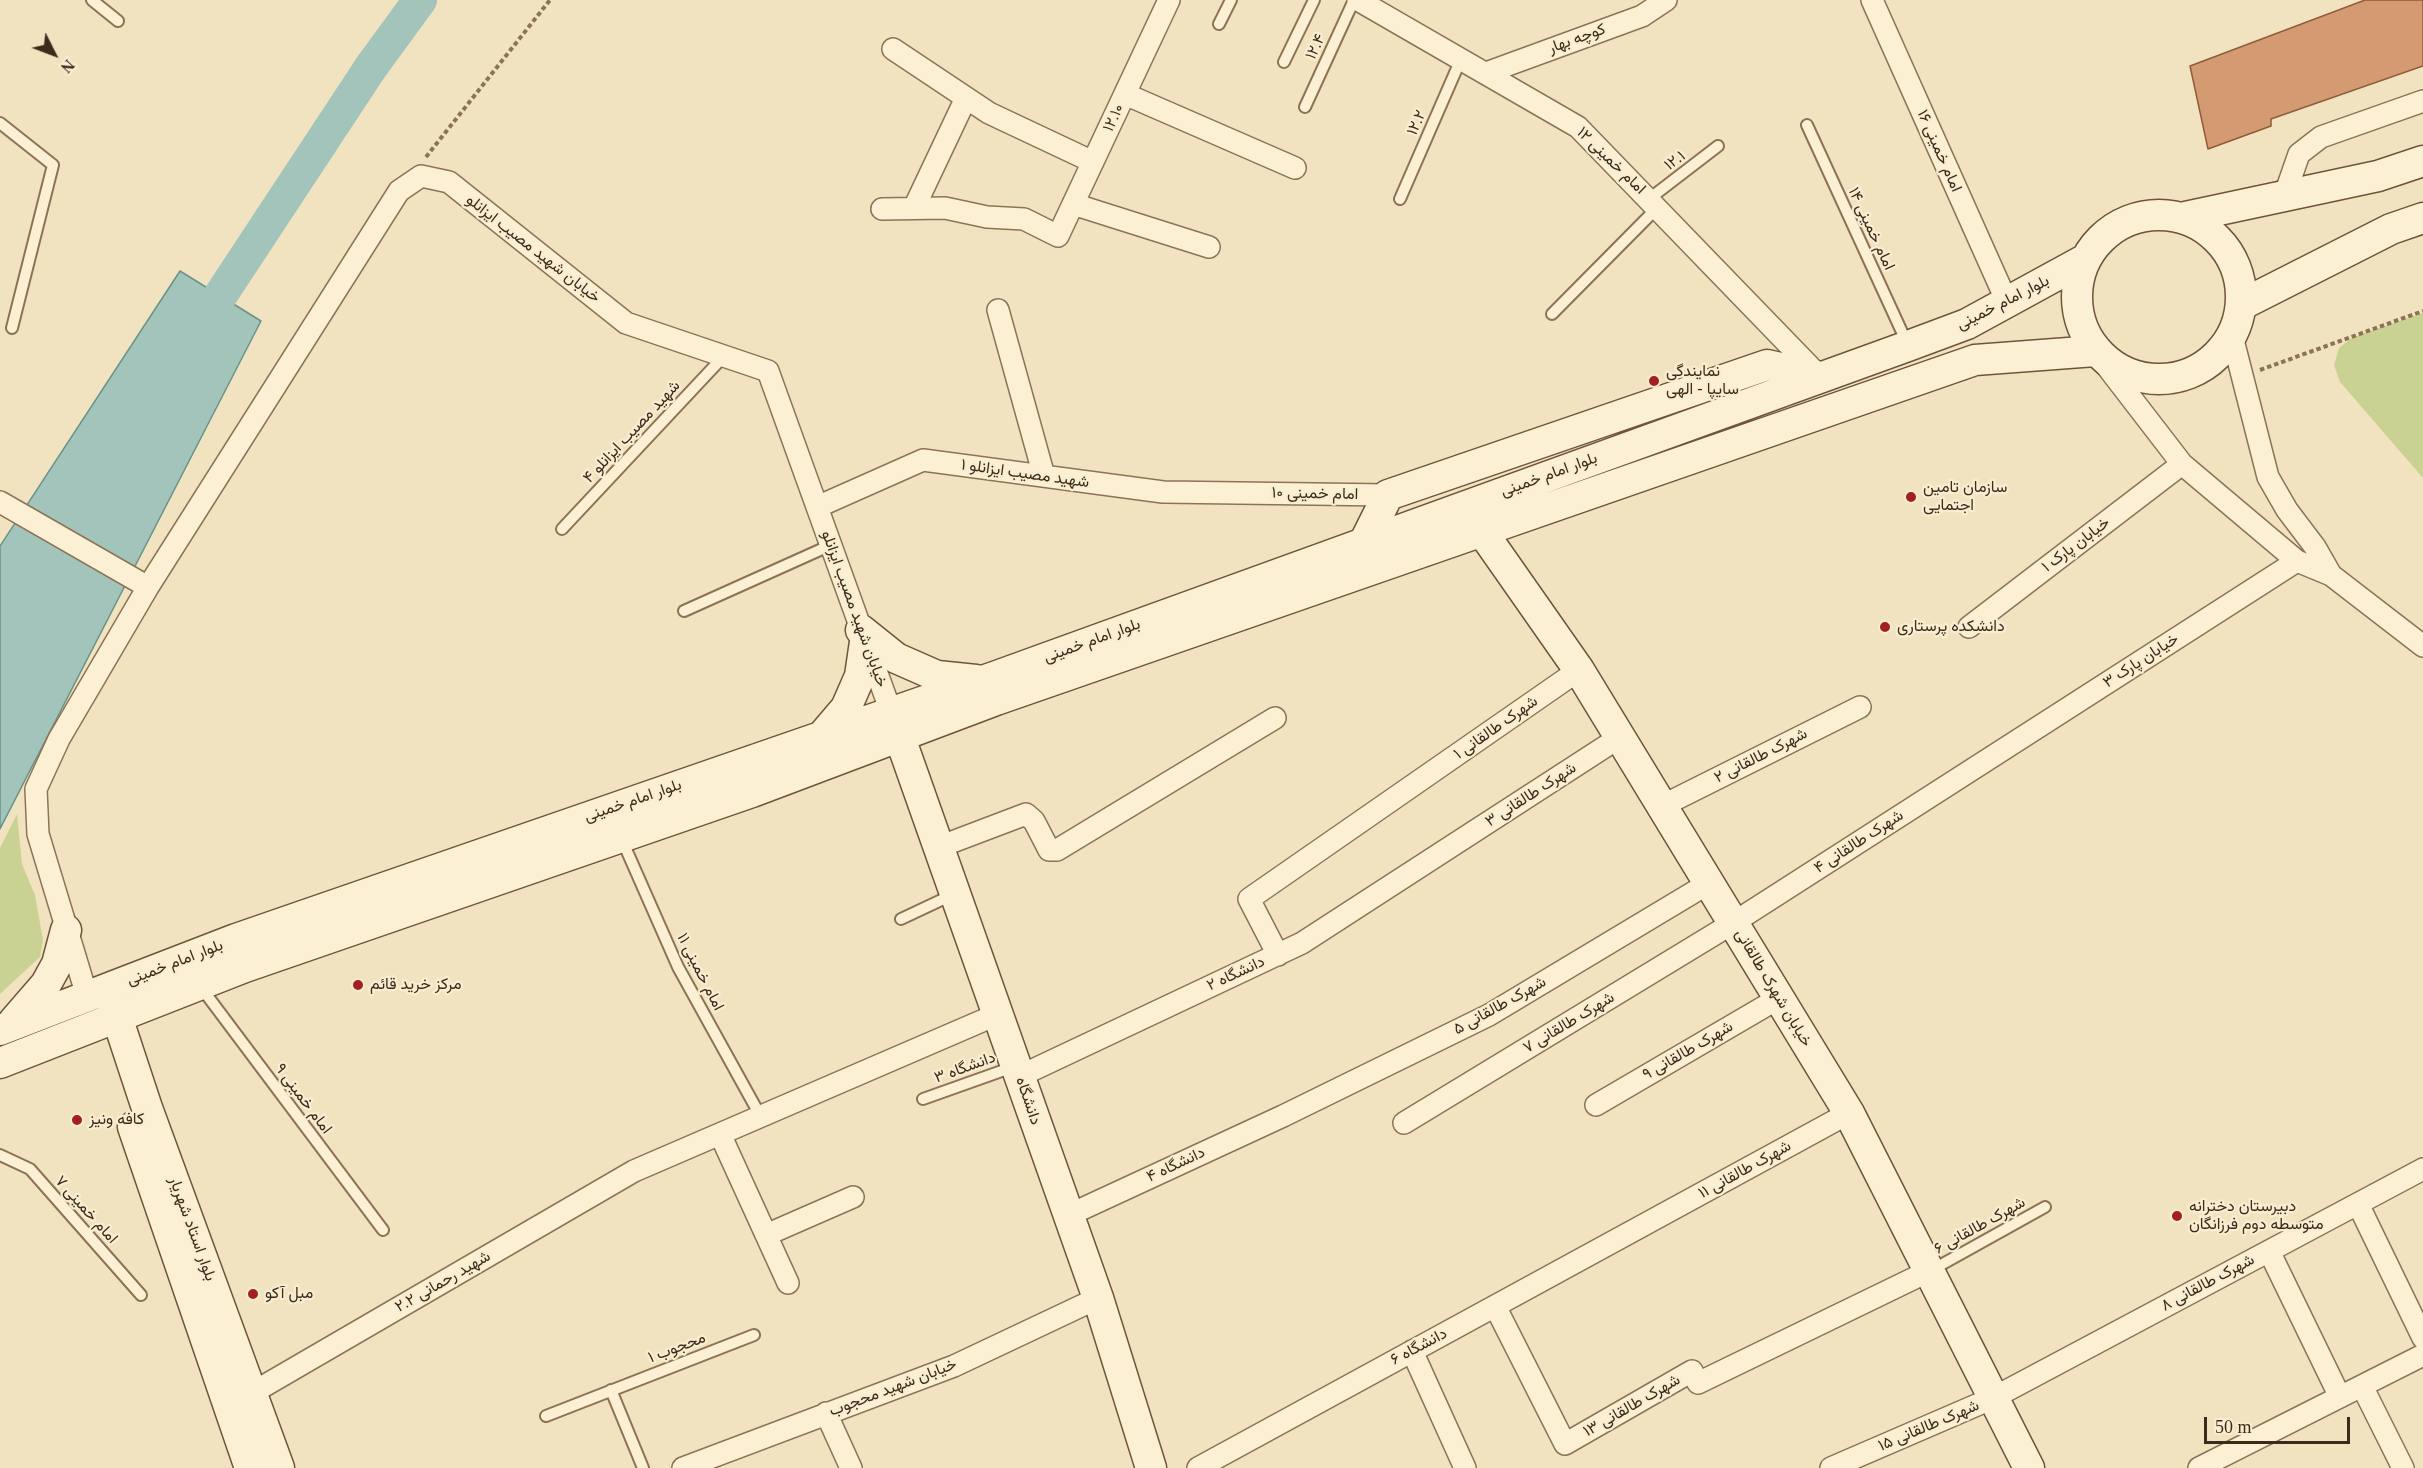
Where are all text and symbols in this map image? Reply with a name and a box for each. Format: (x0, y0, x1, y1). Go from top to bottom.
street label: کوچه بهار (1546, 20, 1608, 58)
north arrow (24, 24, 84, 84)
street label: ۱۲.۴ (1302, 31, 1330, 63)
text: N (58, 56, 78, 76)
street label: ۱۲.۱۰ (1099, 101, 1129, 135)
street label: امام خمینی ۱۶ (1912, 107, 1966, 195)
street label: ۱۲.۲ (1403, 108, 1431, 138)
street label: امام خمینی ۱۲ (1573, 123, 1649, 199)
street label: ۱۲.۱ (1661, 147, 1689, 175)
street label: امام خمینی ۱۴ (1843, 185, 1899, 273)
street label: خیابان شهید مصیب ایزانلو (462, 191, 604, 307)
street label: بلوار امام خمینی (1953, 271, 2053, 335)
place label: نمایندگی سایپا - الهی (1666, 362, 1739, 400)
marker: نمایندگی سایپا - الهی (1647, 374, 1661, 388)
street label: شهید مصیب ایزانلو ۴ (579, 377, 685, 487)
street label: بلوار امام خمینی (1498, 449, 1600, 501)
street label: شهید مصیب ایزانلو ۱ (960, 455, 1090, 493)
place label: سازمان تامین اجتمایی (1923, 478, 2007, 516)
street label: امام خمینی ۱۰ (1271, 484, 1359, 504)
marker: سازمان تامین اجتمایی (1904, 490, 1918, 504)
street label: خیابان پارک ۱ (2038, 513, 2114, 577)
street label: خیابان شهید مصیب ایزانلو (817, 528, 891, 690)
street label: بلوار امام خمینی (1041, 615, 1143, 667)
place label: دانشکده پرستاری (1897, 617, 2005, 637)
marker: دانشکده پرستاری (1878, 620, 1892, 634)
street label: خیابان پارک ۳ (2100, 629, 2182, 693)
street label: شهرک طالقانی ۱ (1450, 692, 1542, 764)
street label: شهرک طالقانی ۲ (1711, 724, 1811, 788)
street label: شهرک طالقانی ۳ (1482, 759, 1580, 831)
street label: بلوار امام خمینی (582, 775, 684, 827)
street label: شهرک طالقانی ۴ (1811, 806, 1907, 878)
street label: خیابان شهرک طالقانی (1730, 926, 1816, 1050)
street label: امام خمینی ۱۱ (672, 930, 728, 1014)
street label: بلوار امام خمینی (124, 936, 226, 990)
street label: دانشگاه ۲ (1204, 952, 1268, 996)
street label: شهرک طالقانی ۵ (1450, 973, 1550, 1039)
place label: مرکز خرید قائم (370, 975, 461, 995)
marker: مرکز خرید قائم (351, 978, 365, 992)
street label: شهرک طالقانی ۷ (1520, 988, 1618, 1058)
street label: شهرک طالقانی ۹ (1639, 1017, 1737, 1085)
street label: دانشگاه ۳ (932, 1048, 998, 1088)
street label: امام خمینی ۹ (270, 1060, 336, 1138)
street label: دانشگاه (1011, 1075, 1045, 1127)
place label: کافه ونیز (89, 1110, 144, 1130)
marker: کافه ونیز (70, 1113, 84, 1127)
street label: شهرک طالقانی ۱۱ (1695, 1137, 1795, 1203)
street label: دانشگاه ۴ (1144, 1143, 1208, 1187)
street label: امام خمینی ۷ (50, 1172, 122, 1248)
street label: بلوار استاد شهریار (164, 1174, 220, 1284)
street label: شهرک طالقانی ۶ (1931, 1193, 2029, 1259)
place label: دبیرستان دخترانه متوسطه دوم فرزانگان (2189, 1197, 2323, 1235)
marker: دبیرستان دخترانه متوسطه دوم فرزانگان (2170, 1209, 2184, 1223)
street label: شهید رحمانی ۲.۲ (392, 1247, 494, 1317)
street label: شهرک طالقانی ۸ (2158, 1250, 2258, 1316)
place label: مبل آکو (265, 1284, 313, 1304)
marker: مبل آکو (246, 1287, 260, 1301)
street label: دانشگاه ۶ (1388, 1324, 1450, 1370)
street label: محجوب ۱ (646, 1328, 708, 1368)
street label: خیابان شهید محجوب (827, 1355, 959, 1421)
street label: شهرک طالقانی ۱۳ (1580, 1370, 1684, 1442)
street label: شهرک طالقانی ۱۵ (1876, 1396, 1982, 1456)
scale bar (2207, 1405, 2352, 1443)
text: 50 m (2215, 1417, 2252, 1437)

